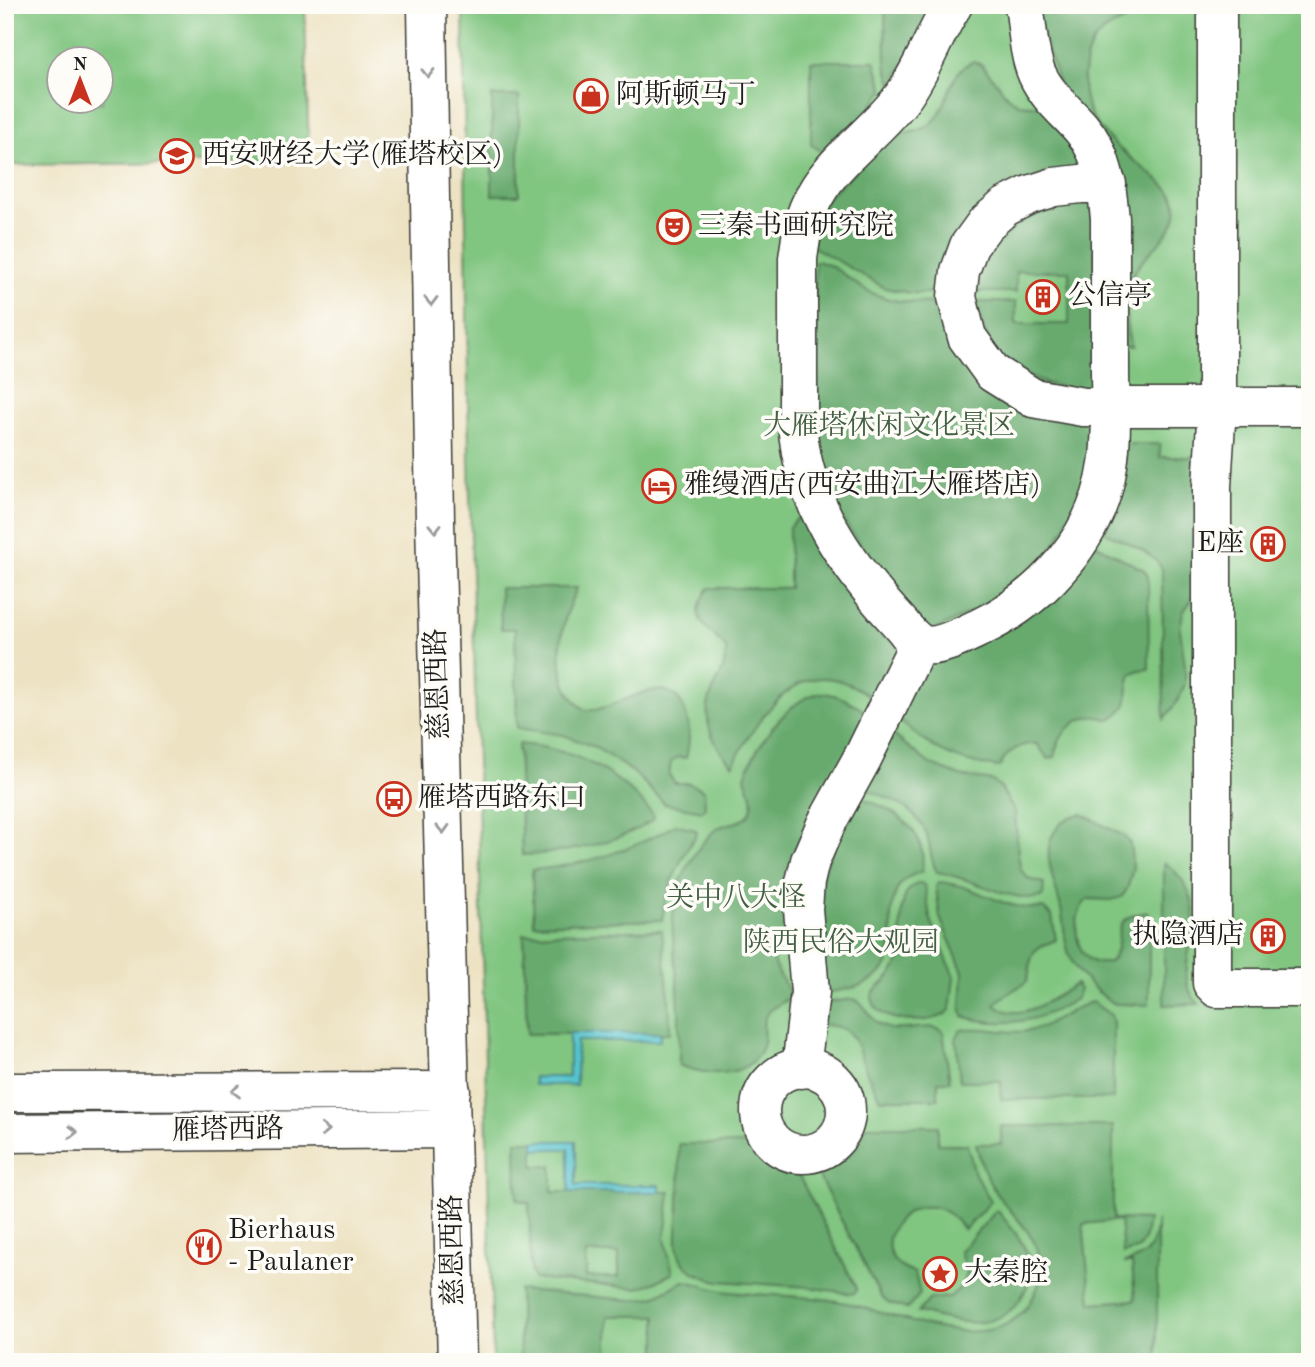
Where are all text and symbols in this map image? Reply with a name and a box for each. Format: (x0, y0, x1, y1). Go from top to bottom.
north arrow (46, 46, 116, 116)
text: N (73, 56, 88, 75)
one-way arrow (420, 69, 436, 79)
shop icon: 阿斯顿马丁 (572, 77, 610, 115)
place label: 阿斯顿马丁 (616, 79, 756, 110)
school or university icon: 西安财经大学(雁塔校区) (158, 137, 196, 175)
place label: 西安财经大学(雁塔校区) (202, 139, 503, 170)
theatre icon: 三秦书画研究院 (655, 208, 693, 246)
place label: 三秦书画研究院 (698, 210, 894, 241)
building icon: 公信亭 (1024, 278, 1062, 316)
place label: 公信亭 (1068, 280, 1152, 311)
one-way arrow (423, 296, 438, 307)
park label: 大雁塔休闲文化景区 (763, 410, 1015, 441)
hotel icon: 雅缦酒店(西安曲江大雁塔店) (640, 467, 678, 505)
place label: 雅缦酒店(西安曲江大雁塔店) (684, 469, 1041, 500)
one-way arrow (427, 524, 443, 534)
building icon: E座 (1249, 525, 1287, 563)
place label: E座 (1197, 527, 1244, 558)
street label: 慈恩西路 (420, 628, 455, 741)
bus stop icon: 雁塔西路东口 (375, 780, 413, 818)
place label: 雁塔西路东口 (418, 782, 586, 813)
one-way arrow (435, 825, 451, 835)
park label: 关中八大怪 (666, 882, 806, 913)
building icon: 执隐酒店 (1249, 917, 1287, 955)
place label: 执隐酒店 (1132, 919, 1244, 950)
park label: 陕西民俗大观园 (743, 927, 939, 958)
one-way arrow (230, 1083, 240, 1099)
street label: 雁塔西路 (172, 1113, 284, 1146)
one-way arrow (321, 1122, 331, 1138)
one-way arrow (69, 1124, 79, 1140)
street label: 慈恩西路 (436, 1194, 469, 1306)
place label: Bierhaus - Paulaner (228, 1217, 354, 1277)
restaurant icon: Bierhaus - Paulaner (185, 1228, 223, 1266)
place icon: 大秦腔 (921, 1255, 959, 1293)
place label: 大秦腔 (964, 1257, 1048, 1288)

